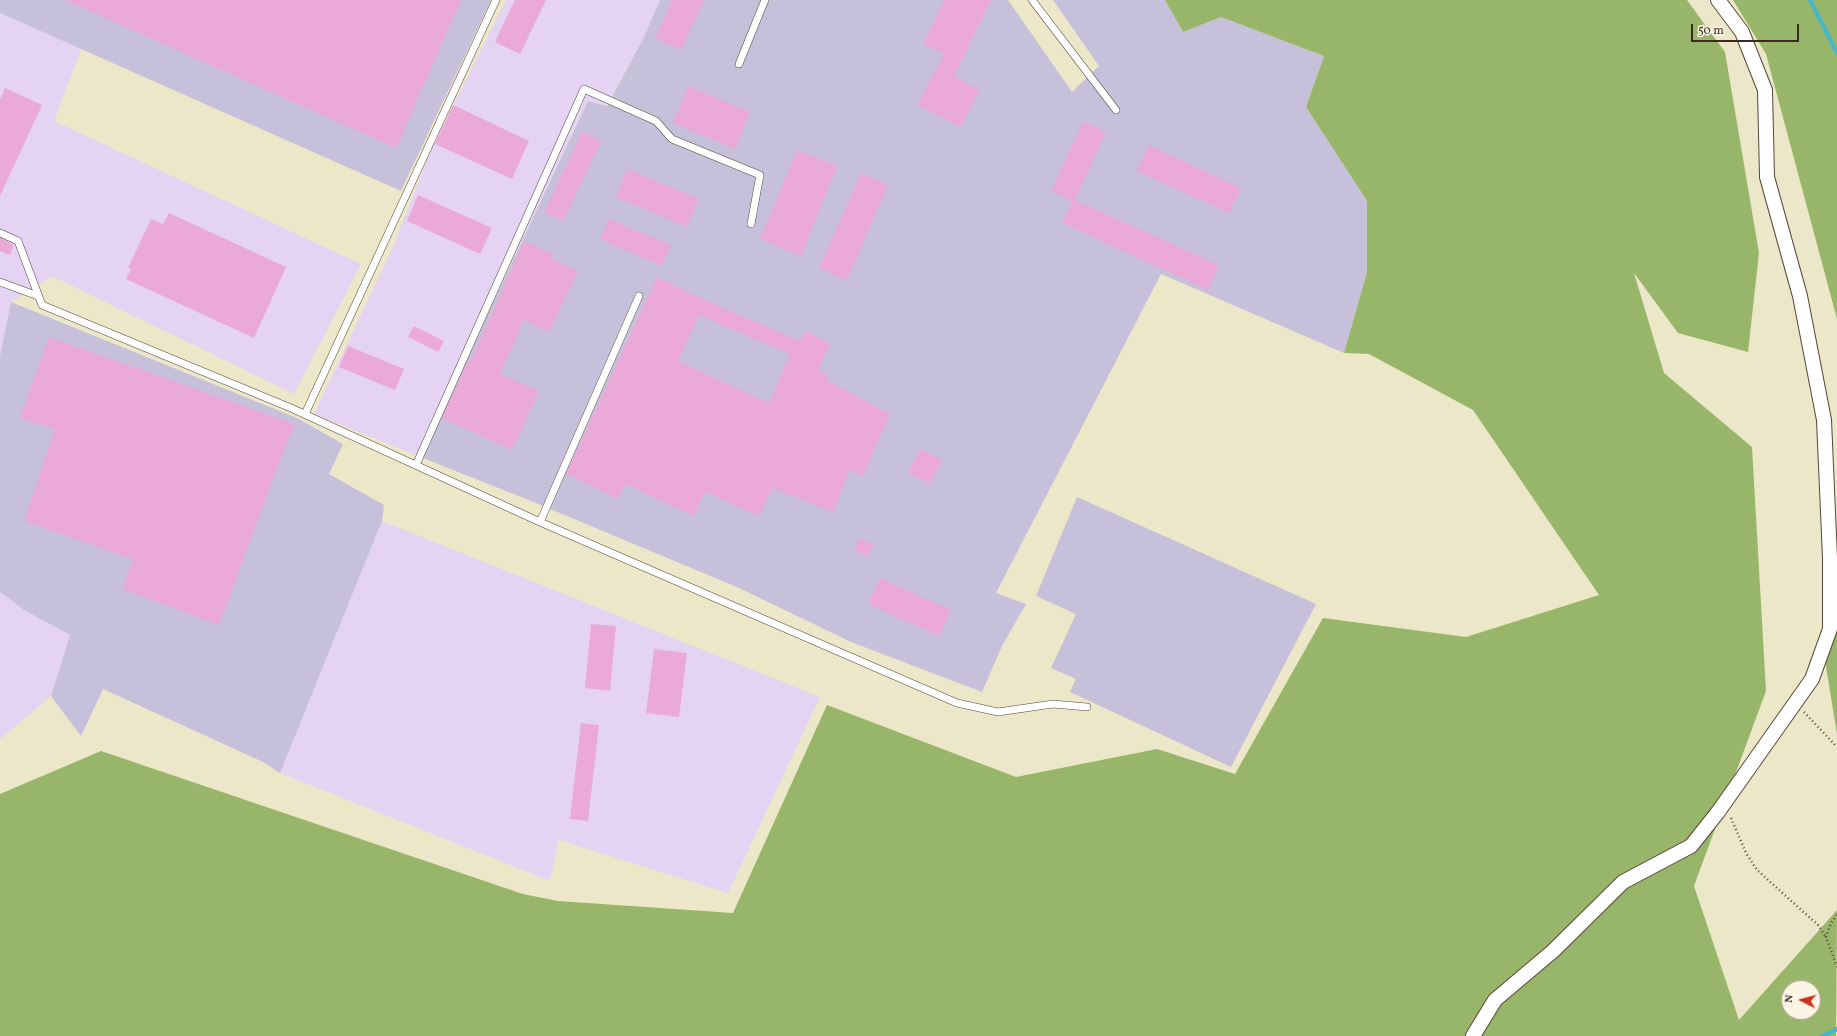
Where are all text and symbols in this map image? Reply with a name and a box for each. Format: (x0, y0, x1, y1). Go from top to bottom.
scale bar (1693, 16, 1801, 42)
text: 50 m (1698, 23, 1724, 39)
north arrow (1781, 980, 1821, 1020)
text: N (1782, 994, 1797, 1004)

